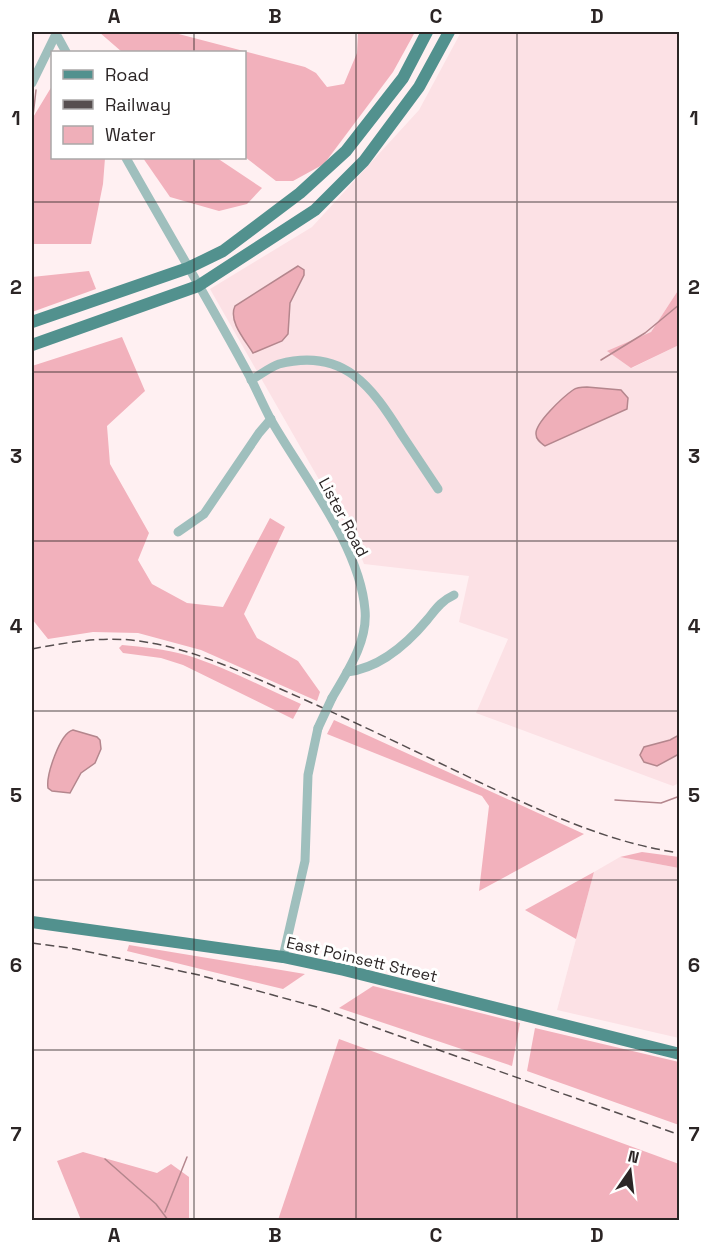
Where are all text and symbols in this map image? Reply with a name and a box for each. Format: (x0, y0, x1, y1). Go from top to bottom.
text: A (108, 3, 121, 29)
text: B (268, 3, 282, 29)
text: C (430, 3, 443, 29)
text: D (590, 3, 604, 29)
legend (51, 51, 246, 159)
text: Road (105, 63, 149, 86)
text: Railway (105, 93, 171, 116)
text: 1 (11, 105, 21, 131)
text: 1 (689, 105, 699, 131)
text: Water (105, 123, 156, 146)
text: 2 (10, 274, 22, 300)
text: 2 (688, 274, 700, 300)
text: 3 (10, 443, 22, 469)
text: 3 (688, 443, 700, 469)
street label: Lister Road (314, 474, 373, 561)
text: 4 (10, 613, 23, 639)
text: 4 (688, 613, 701, 639)
text: 5 (10, 782, 22, 808)
text: 5 (688, 782, 700, 808)
street label: East Poinsett Street (284, 932, 439, 987)
text: 6 (10, 952, 22, 978)
text: 6 (688, 952, 700, 978)
text: 7 (10, 1121, 22, 1147)
text: 7 (688, 1121, 700, 1147)
north arrow (600, 1141, 660, 1201)
text: N (626, 1145, 641, 1168)
text: A (108, 1222, 121, 1248)
text: B (268, 1222, 282, 1248)
text: C (430, 1222, 443, 1248)
text: D (590, 1222, 604, 1248)

